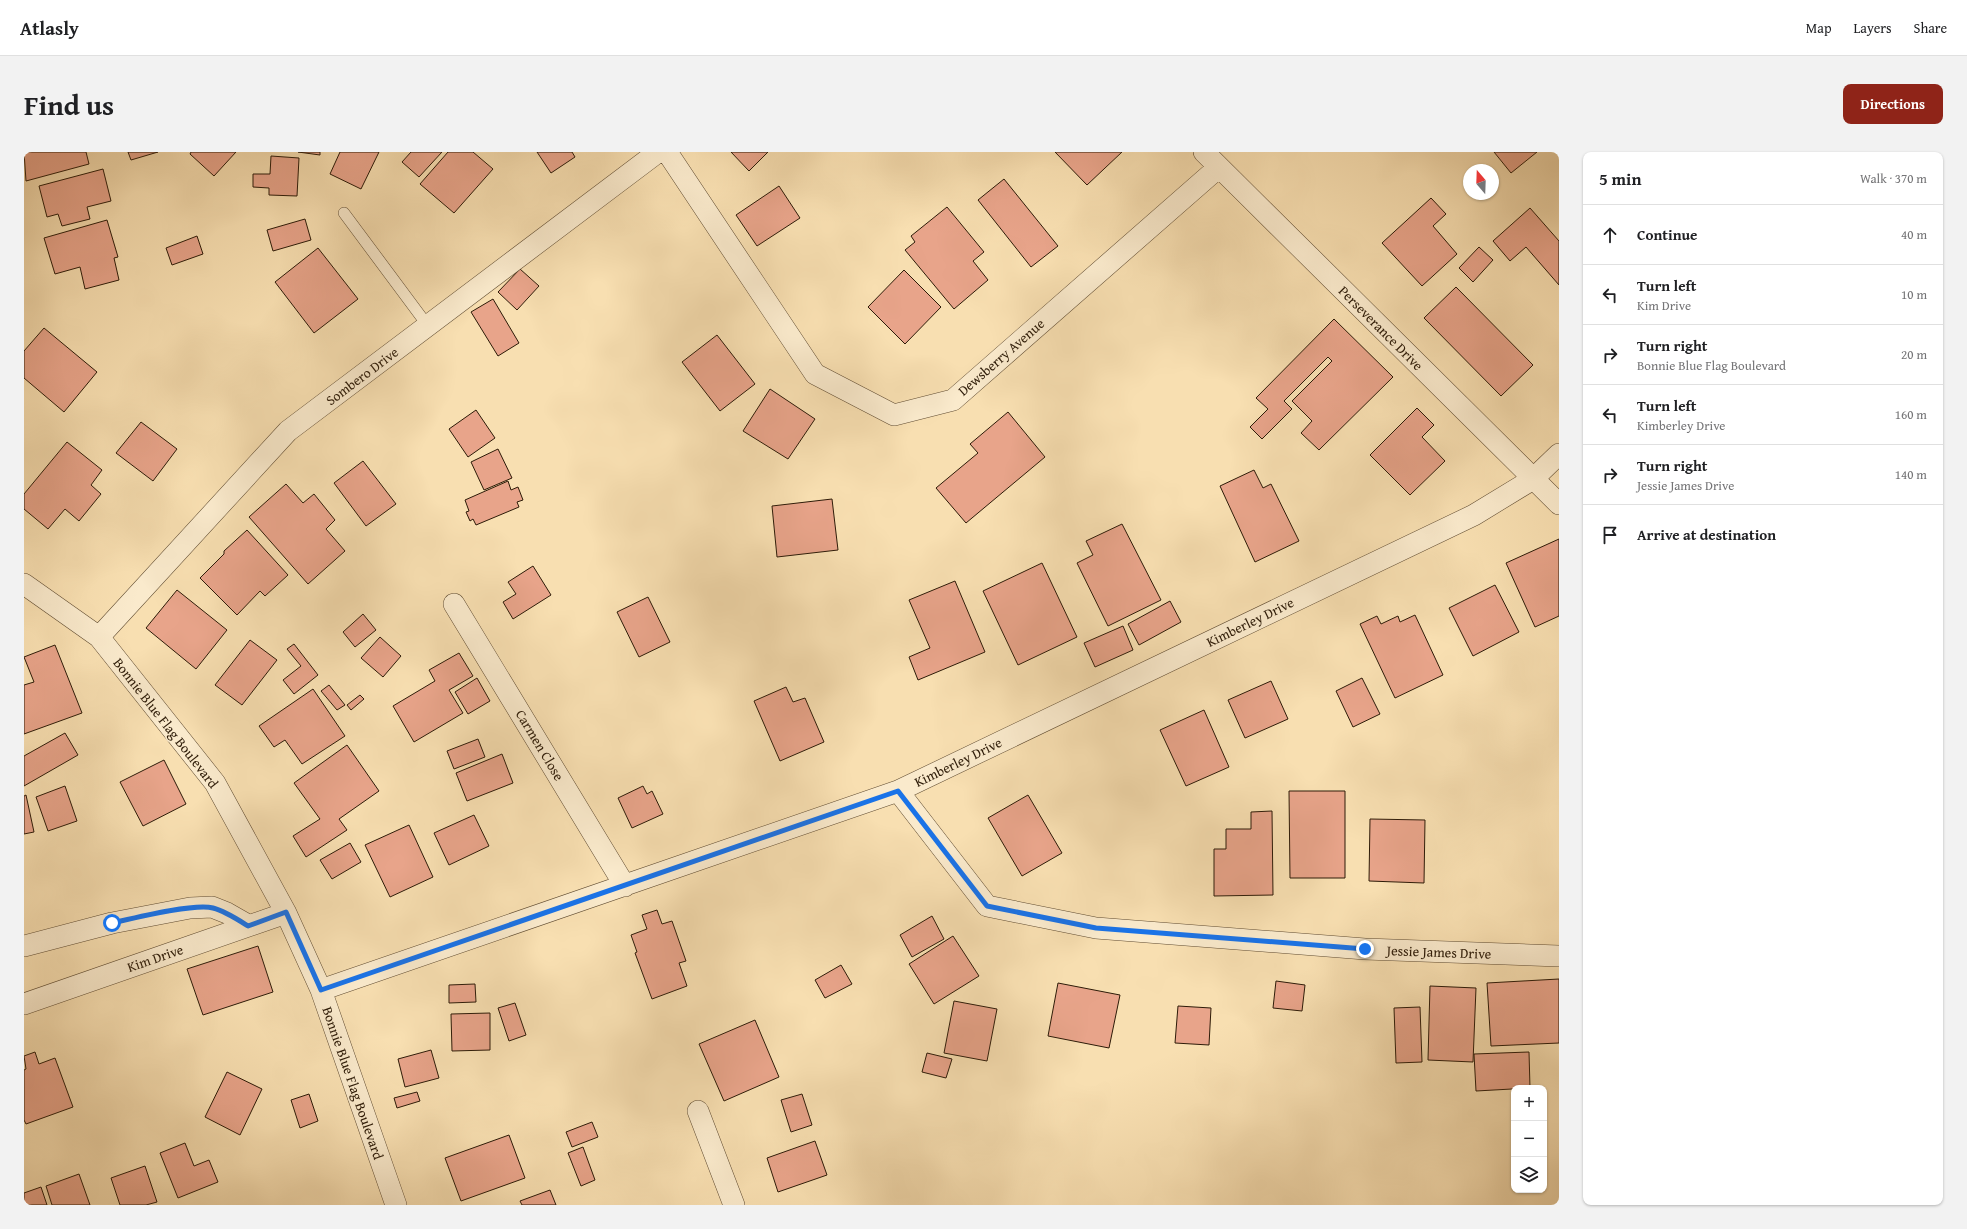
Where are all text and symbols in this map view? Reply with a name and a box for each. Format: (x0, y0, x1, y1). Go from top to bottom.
text: Atlasly (20, 14, 79, 42)
text: Map (1806, 18, 1832, 38)
text: Layers (1854, 18, 1892, 38)
text: Share (1914, 18, 1947, 38)
text: Find us (24, 84, 114, 125)
button: Directions (1843, 84, 1943, 124)
north arrow (1463, 164, 1499, 200)
text: 5 min (1599, 166, 1641, 191)
text: Walk · 370 m (1860, 169, 1927, 188)
icon: ahead (1599, 224, 1621, 246)
text: Continue (1637, 224, 1698, 245)
text: 40 m (1901, 225, 1927, 244)
text: Turn left (1637, 275, 1696, 296)
street label: Perseverance Drive (1334, 281, 1428, 375)
icon: left (1599, 284, 1621, 306)
text: 10 m (1901, 285, 1927, 304)
text: Kim Drive (1637, 296, 1691, 315)
street label: Dewsberry Avenue (953, 313, 1049, 400)
text: Turn right (1637, 335, 1708, 356)
street label: Sombero Drive (321, 342, 403, 410)
icon: right (1599, 344, 1621, 366)
text: 20 m (1901, 345, 1927, 364)
text: Bonnie Blue Flag Boulevard (1637, 356, 1786, 375)
text: Turn left (1637, 395, 1696, 416)
icon: left (1599, 404, 1621, 426)
text: 160 m (1895, 405, 1927, 424)
text: Kimberley Drive (1637, 416, 1725, 435)
text: Turn right (1637, 455, 1708, 476)
icon: right (1599, 464, 1621, 486)
text: 140 m (1895, 465, 1927, 484)
text: Jessie James Drive (1637, 476, 1734, 495)
icon: arrive (1599, 524, 1621, 546)
text: Arrive at destination (1637, 524, 1776, 545)
street label: Kimberley Drive (1203, 592, 1298, 652)
street label: Bonnie Blue Flag Boulevard (109, 654, 224, 793)
street label: Carmen Close (511, 706, 569, 785)
street label: Kimberley Drive (911, 732, 1006, 792)
route start (103, 914, 121, 932)
street label: Kim Drive (124, 939, 186, 977)
route end (1356, 940, 1374, 958)
street label: Jessie James Drive (1384, 940, 1492, 964)
street label: Bonnie Blue Flag Boulevard (317, 1004, 389, 1163)
map controls (1511, 1085, 1547, 1193)
button: + (1511, 1085, 1547, 1121)
button: − (1511, 1121, 1547, 1157)
button: layers (1511, 1157, 1547, 1193)

